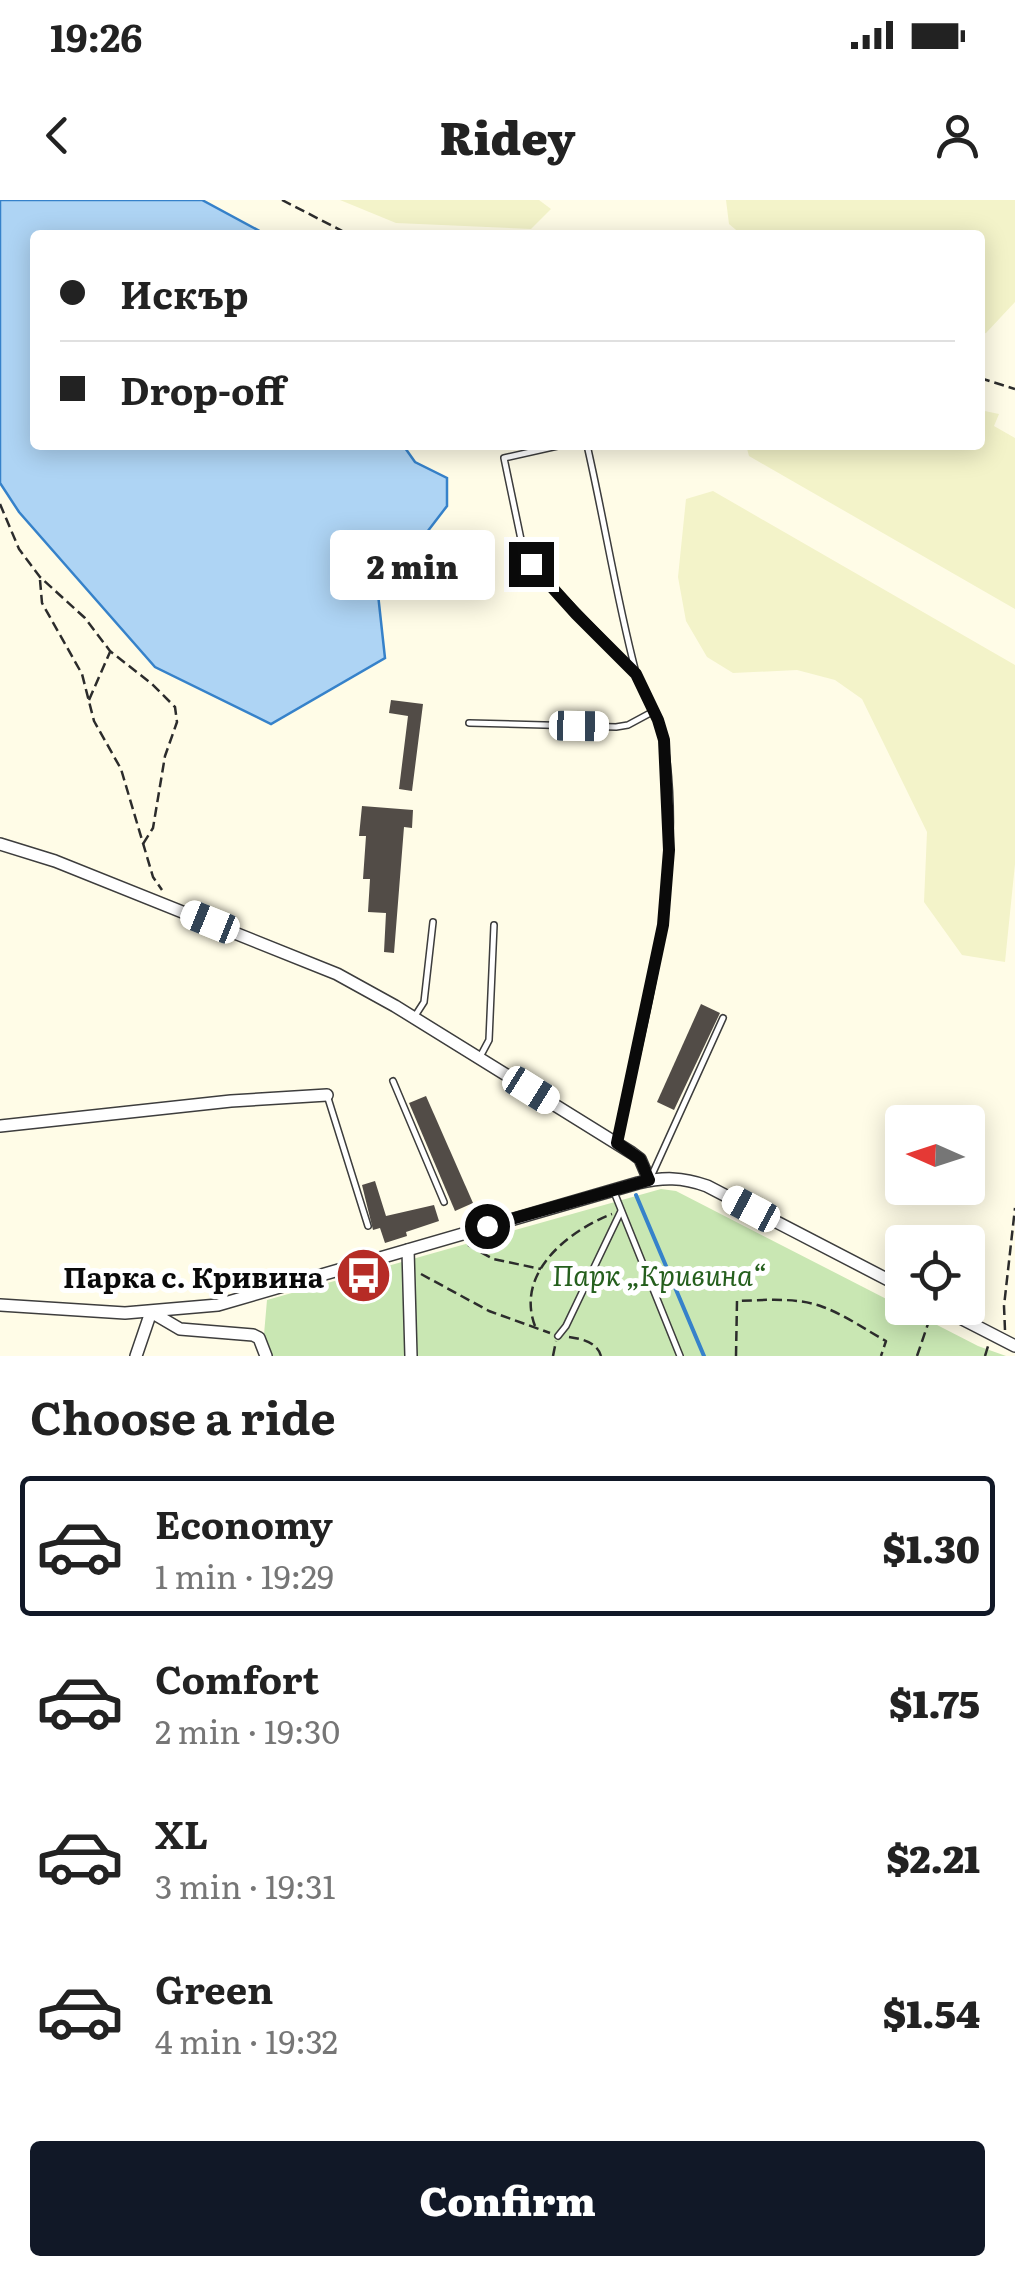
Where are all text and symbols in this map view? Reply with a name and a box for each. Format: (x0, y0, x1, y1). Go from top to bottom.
text: 19:26 (50, 7, 143, 64)
text: Ridey (440, 102, 576, 169)
icon: back (30, 108, 85, 163)
icon: person (930, 108, 985, 163)
text: Искър (120, 264, 249, 321)
text: Drop-off (120, 360, 285, 417)
callout: 2 min (331, 529, 496, 599)
text: 2 min (367, 541, 458, 589)
route end (509, 542, 554, 587)
car (549, 710, 609, 742)
car (177, 897, 243, 947)
car (498, 1061, 564, 1119)
north arrow (885, 1105, 985, 1205)
map controls (885, 1105, 985, 1325)
car (717, 1182, 785, 1236)
route start (465, 1204, 510, 1249)
button: locate (885, 1225, 985, 1325)
bus stop icon: Парка с. Кривина (333, 1246, 393, 1306)
park label: Парк „Кривина“ (552, 1253, 766, 1295)
place label: Парка с. Кривина (63, 1255, 325, 1297)
text: Choose a ride (30, 1382, 336, 1449)
text: Economy (155, 1494, 333, 1551)
icon: car (35, 1501, 125, 1591)
text: $1.30 (883, 1518, 980, 1575)
text: 1 min · 19:29 (155, 1551, 334, 1599)
text: Comfort (155, 1649, 319, 1706)
icon: car (35, 1656, 125, 1746)
text: $1.75 (889, 1673, 980, 1730)
text: 2 min · 19:30 (155, 1706, 340, 1754)
text: XL (155, 1804, 208, 1861)
icon: car (35, 1811, 125, 1901)
text: $2.21 (886, 1828, 980, 1885)
text: 3 min · 19:31 (155, 1861, 336, 1909)
text: Green (155, 1959, 273, 2016)
icon: car (35, 1966, 125, 2056)
text: $1.54 (883, 1983, 980, 2040)
text: 4 min · 19:32 (155, 2016, 338, 2064)
button: Confirm (30, 2141, 985, 2256)

